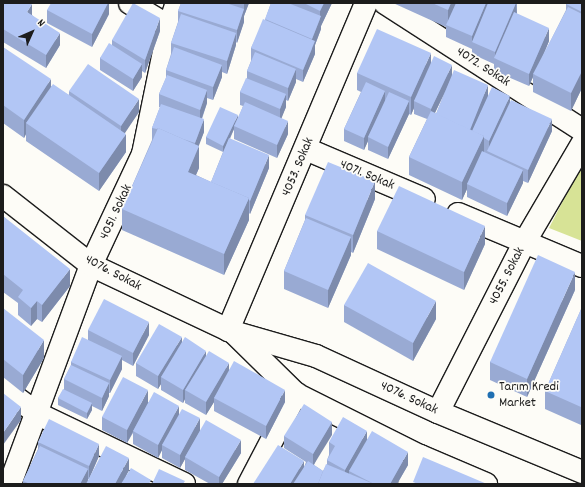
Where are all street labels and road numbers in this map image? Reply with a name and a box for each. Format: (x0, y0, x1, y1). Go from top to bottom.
street label: 4072. Sokak (453, 43, 513, 91)
street label: 4053. Sokak (278, 135, 318, 199)
street label: 4071. Sokak (337, 156, 397, 194)
street label: 4051. Sokak (96, 182, 136, 242)
street label: 4055. Sokak (485, 244, 529, 308)
street label: 4076. Sokak (82, 251, 144, 295)
street label: 4076. Sokak (378, 377, 440, 419)

